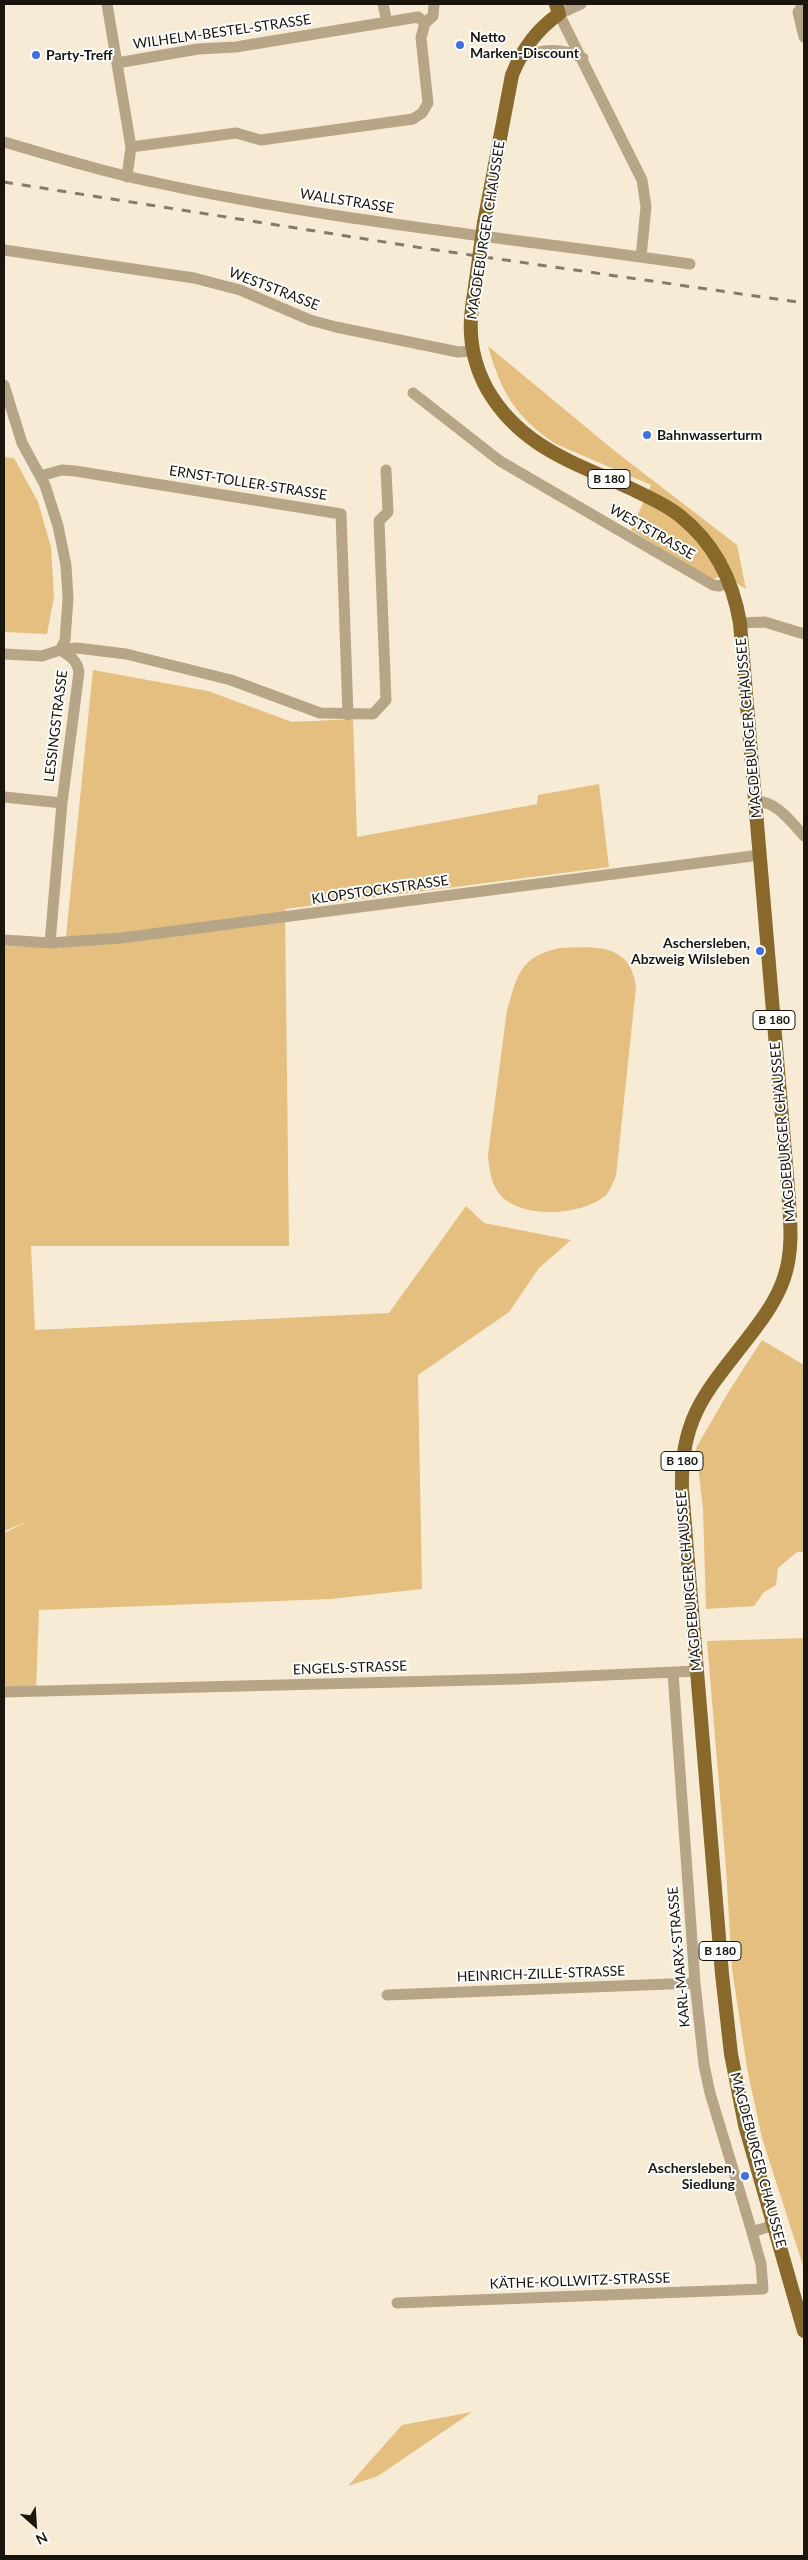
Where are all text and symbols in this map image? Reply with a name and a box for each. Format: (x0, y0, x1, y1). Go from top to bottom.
street label: WILHELM-BESTEL-STRASSE (132, 11, 312, 53)
place label: Netto Marken-Discount (470, 29, 579, 62)
marker: Netto Marken-Discount (454, 39, 466, 51)
place label: Party-Treff (46, 47, 113, 63)
marker: Party-Treff (30, 49, 42, 61)
street label: MAGDEBURGER CHAUSSEE (464, 139, 508, 321)
street label: WALLSTRASSE (299, 185, 395, 217)
street label: WESTSTRASSE (226, 264, 322, 314)
place label: Bahnwasserturm (657, 427, 762, 443)
marker: Bahnwasserturm (641, 429, 653, 441)
street label: ERNST-TOLLER-STRASSE (168, 462, 328, 504)
road number: B 180 (588, 469, 630, 488)
street label: WESTSTRASSE (606, 501, 698, 563)
street label: MAGDEBURGER CHAUSSEE (733, 637, 765, 819)
street label: LESSINGSTRASSE (41, 669, 71, 783)
street label: KLOPSTOCKSTRASSE (310, 872, 450, 908)
place label: Aschersleben, Abzweig Wilsleben (631, 935, 750, 968)
marker: Aschersleben, Abzweig Wilsleben (754, 945, 766, 957)
road number: B 180 (753, 1010, 795, 1030)
street label: MAGDEBURGER CHAUSSEE (767, 1041, 799, 1223)
road number: B 180 (661, 1452, 703, 1470)
street label: MAGDEBURGER CHAUSSEE (673, 1490, 705, 1672)
street label: ENGELS-STRASSE (293, 1658, 407, 1678)
street label: KARL-MARX-STRASSE (664, 1886, 694, 2028)
road number: B 180 (699, 1942, 741, 1960)
street label: HEINRICH-ZILLE-STRASSE (456, 1963, 626, 1985)
street label: MAGDEBURGER CHAUSSEE (726, 2071, 790, 2249)
place label: Aschersleben, Siedlung (648, 2160, 735, 2192)
marker: Aschersleben, Siedlung (739, 2170, 751, 2182)
street label: KÄTHE-KOLLWITZ-STRASSE (489, 2269, 671, 2293)
north arrow (10, 2500, 60, 2550)
text: N (33, 2529, 50, 2549)

